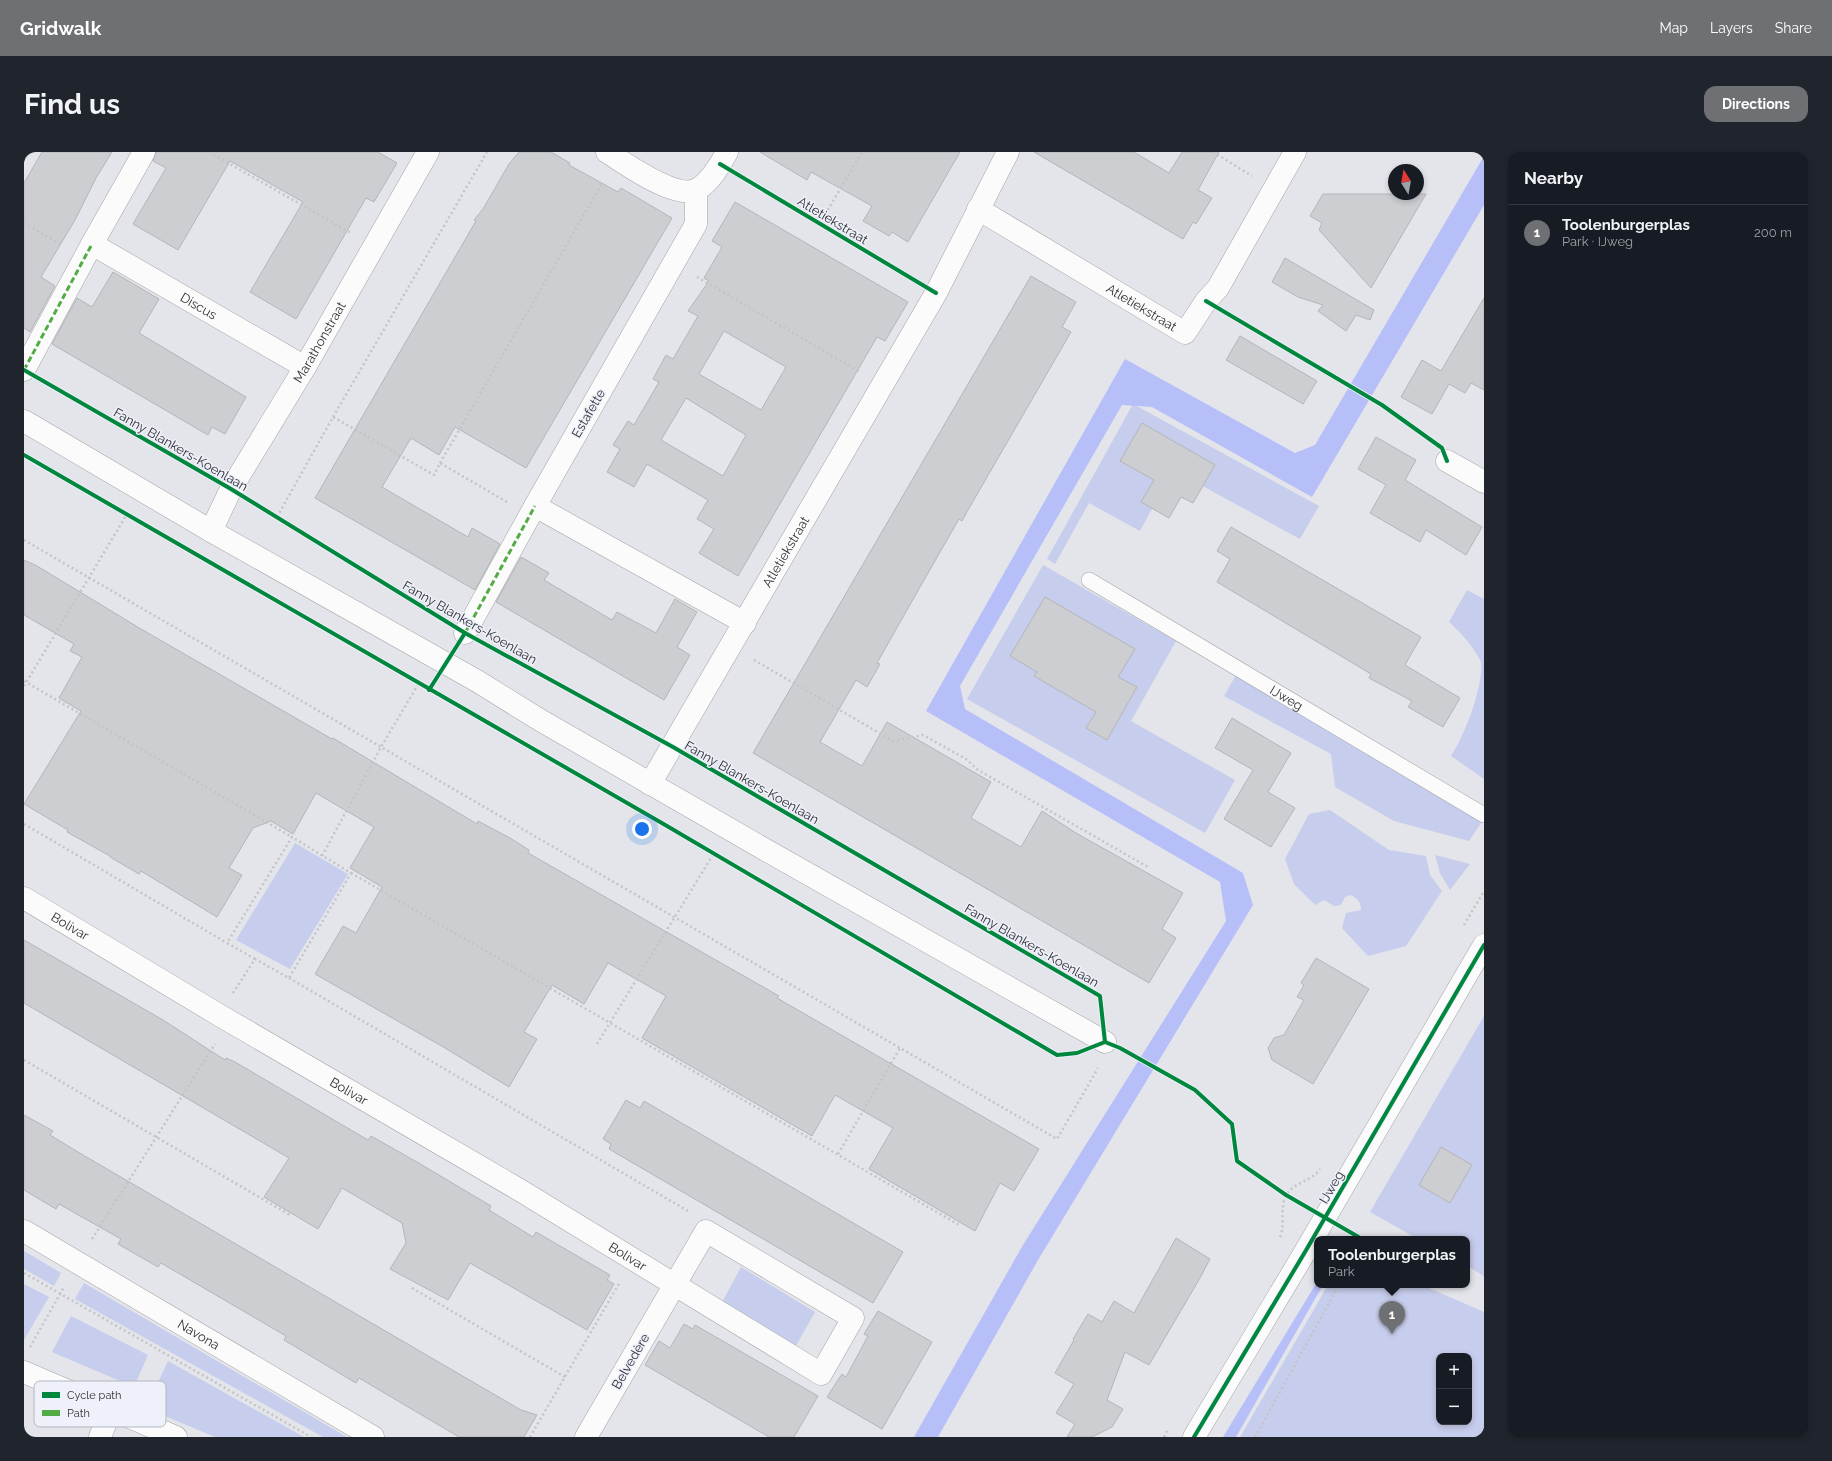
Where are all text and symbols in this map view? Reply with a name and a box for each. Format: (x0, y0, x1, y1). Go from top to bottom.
text: Gridwalk (20, 17, 101, 39)
text: Map (1660, 20, 1688, 36)
text: Layers (1710, 20, 1753, 36)
text: Share (1775, 20, 1812, 36)
button: Directions (1704, 86, 1808, 122)
text: Find us (24, 88, 120, 121)
north arrow (1388, 164, 1424, 200)
text: Nearby (1524, 168, 1583, 188)
street label: Atletiekstraat (795, 194, 871, 248)
text: Toolenburgerplas (1562, 216, 1690, 234)
text: 1 (1534, 225, 1540, 240)
text: 200 m (1754, 225, 1792, 240)
text: Park · IJweg (1562, 234, 1633, 249)
street label: Atletiekstraat (1104, 281, 1180, 335)
street label: Discus (178, 290, 219, 322)
street label: Marathonstraat (290, 298, 349, 385)
street label: Estafette (569, 386, 608, 440)
street label: Fanny Blankers-Koenlaan (111, 405, 251, 494)
street label: Atletiekstraat (759, 513, 813, 590)
street label: Fanny Blankers-Koenlaan (400, 578, 540, 667)
street label: IJweg (1267, 682, 1306, 714)
street label: Fanny Blankers-Koenlaan (682, 738, 822, 827)
your location (632, 819, 652, 839)
street label: Fanny Blankers-Koenlaan (962, 901, 1102, 990)
street label: Bolivar (49, 909, 92, 943)
street label: Bolivar (327, 1074, 371, 1108)
street label: IJweg (1316, 1168, 1347, 1206)
popup (1314, 1236, 1470, 1288)
street label: Bolivar (606, 1239, 649, 1274)
text: Toolenburgerplas (1328, 1246, 1456, 1264)
text: Park (1328, 1264, 1355, 1279)
pin: 1 (1379, 1301, 1405, 1334)
street label: Navona (175, 1316, 222, 1353)
street label: Belvedère (609, 1331, 653, 1392)
map controls (1436, 1353, 1472, 1425)
button: + (1436, 1353, 1472, 1389)
legend (34, 1381, 166, 1427)
text: Cycle path (67, 1389, 121, 1402)
button: − (1436, 1389, 1472, 1425)
text: Path (67, 1407, 90, 1420)

